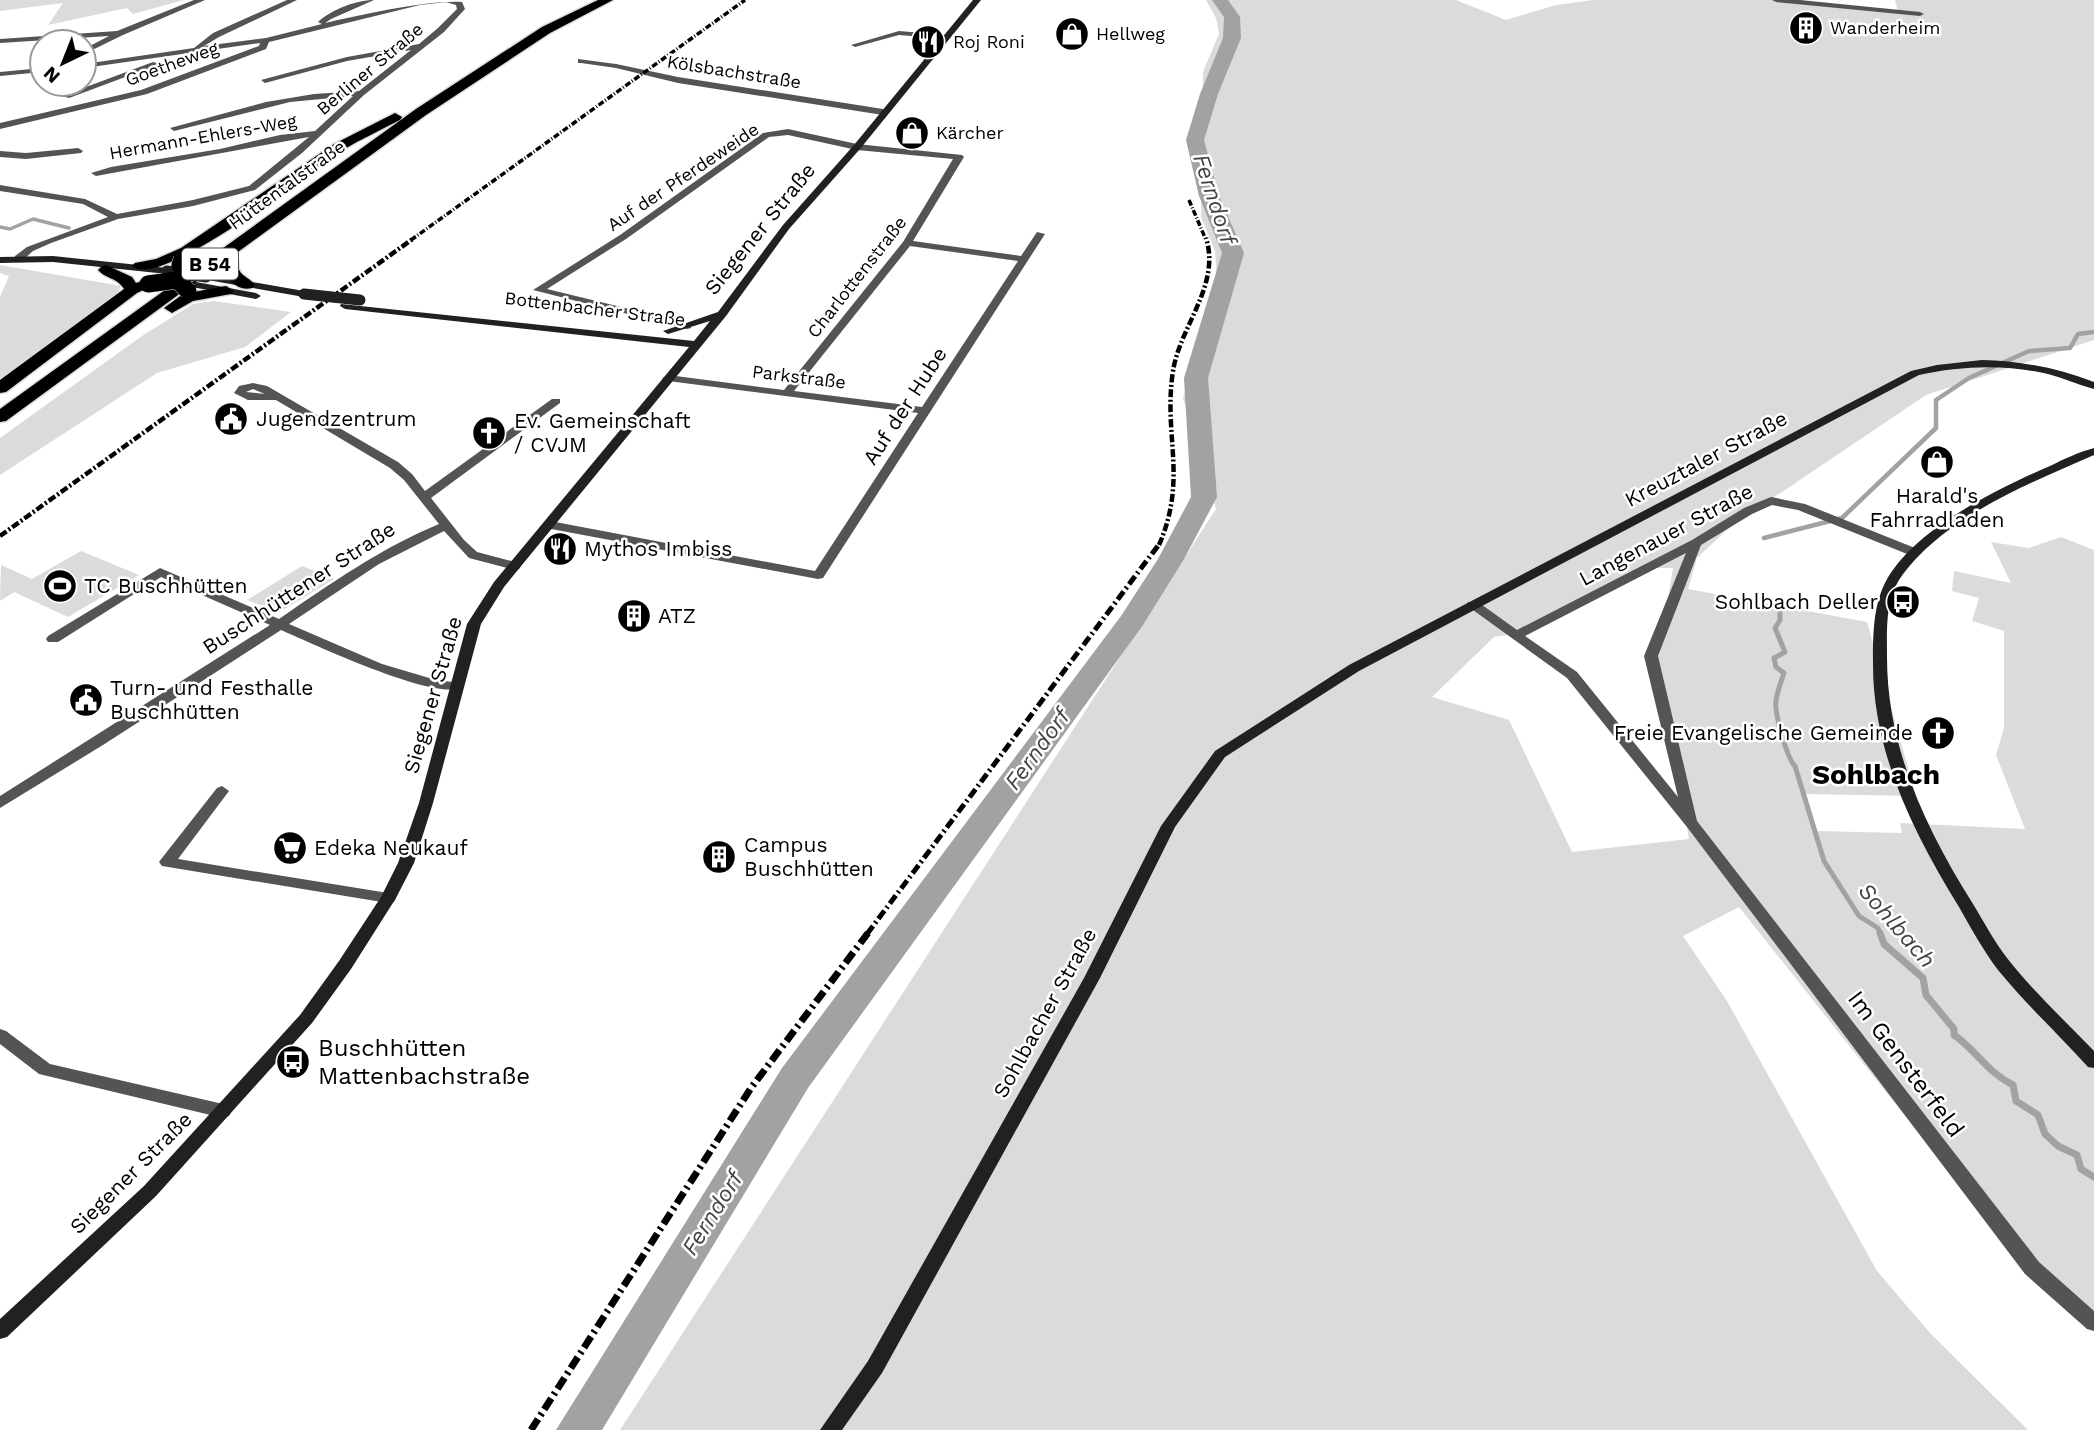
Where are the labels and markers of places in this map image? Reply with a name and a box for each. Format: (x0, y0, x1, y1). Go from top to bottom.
building icon: Wanderheim (1787, 9, 1825, 47)
shop icon: Hellweg (1053, 15, 1091, 53)
place label: Wanderheim (1830, 17, 1940, 38)
restaurant icon: Roj Roni (909, 23, 947, 61)
place label: Hellweg (1096, 23, 1165, 44)
place label: Roj Roni (953, 31, 1025, 52)
shop icon: Kärcher (893, 114, 931, 152)
place label: Kärcher (936, 122, 1004, 143)
public building icon: Jugendzentrum (212, 400, 250, 438)
place label: Jugendzentrum (256, 406, 416, 431)
place label: Ev. Gemeinschaft / CVJM (514, 408, 691, 457)
church icon: Ev. Gemeinschaft / CVJM (470, 414, 508, 452)
shop icon: Harald's Fahrradladen (1918, 443, 1956, 481)
place label: Harald's Fahrradladen (1869, 483, 2005, 532)
restaurant icon: Mythos Imbiss (541, 530, 579, 568)
place label: Mythos Imbiss (584, 536, 732, 561)
sports icon: TC Buschhütten (41, 567, 79, 605)
place label: TC Buschhütten (84, 573, 248, 598)
bus stop icon: Sohlbach Deller (1884, 583, 1922, 621)
place label: Sohlbach Deller (1715, 589, 1878, 614)
building icon: ATZ (615, 597, 653, 635)
place label: ATZ (658, 603, 696, 628)
place label: Turn- und Festhalle Buschhütten (110, 675, 314, 724)
public building icon: Turn- und Festhalle Buschhütten (67, 681, 105, 719)
church icon: Freie Evangelische Gemeinde (1919, 714, 1957, 752)
place label: Freie Evangelische Gemeinde (1614, 720, 1913, 745)
supermarket icon: Edeka Neukauf (271, 829, 309, 867)
place label: Campus Buschhütten (744, 832, 874, 881)
place label: Edeka Neukauf (314, 835, 468, 860)
building icon: Campus Buschhütten (700, 838, 738, 876)
place label: Buschhütten Mattenbachstraße (318, 1034, 530, 1090)
bus stop icon: Buschhütten Mattenbachstraße (274, 1043, 312, 1081)

